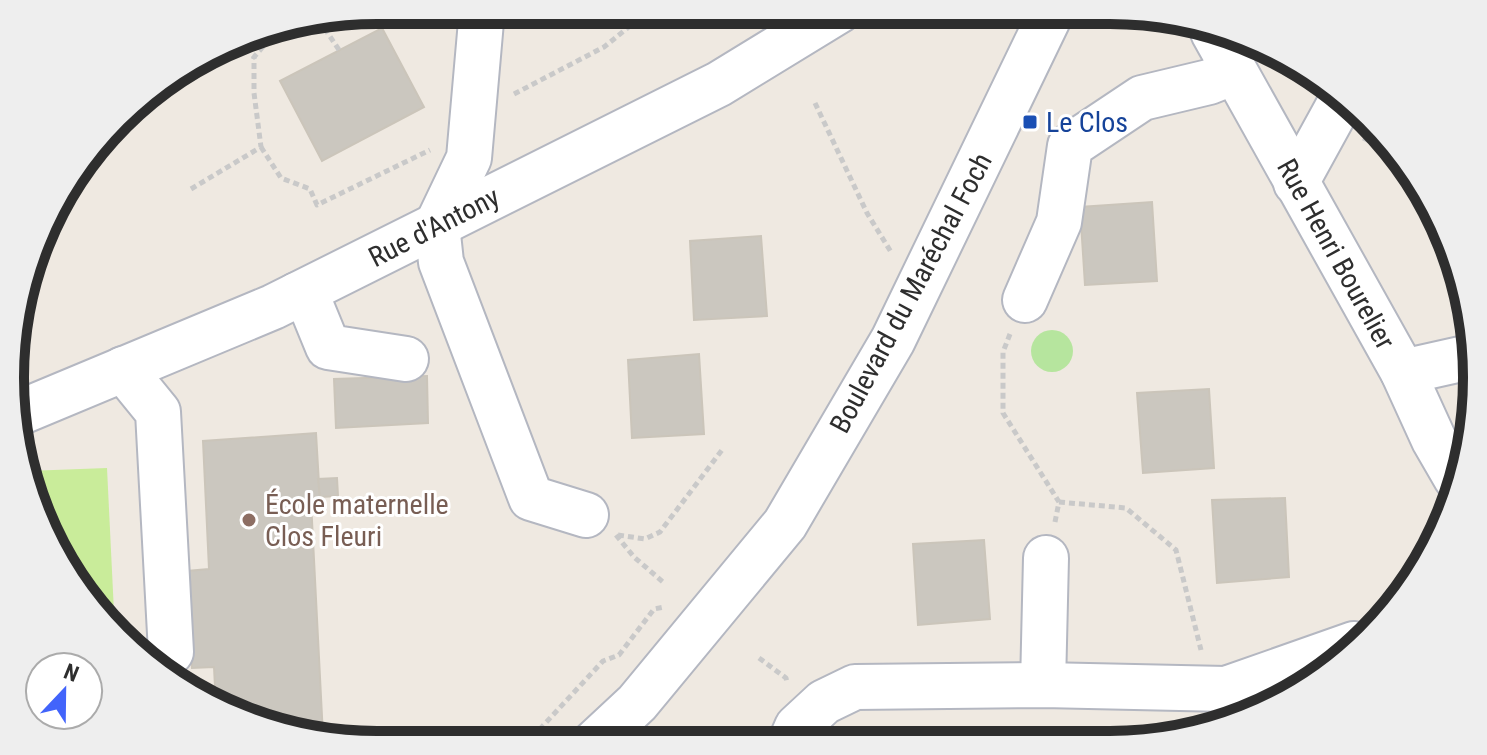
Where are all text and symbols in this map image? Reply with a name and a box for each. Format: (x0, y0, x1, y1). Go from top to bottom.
place label: Le Clos (1046, 106, 1128, 139)
marker: Le Clos (1021, 113, 1039, 131)
street label: Boulevard du Maréchal Foch (823, 147, 999, 439)
street label: Rue Henri Bourelier (1270, 153, 1402, 355)
street label: Rue d'Antony (363, 180, 505, 274)
place label: École maternelle Clos Fleuri (265, 488, 449, 553)
marker: École maternelle Clos Fleuri (240, 511, 258, 529)
north arrow (24, 651, 104, 731)
text: N (60, 659, 82, 687)

